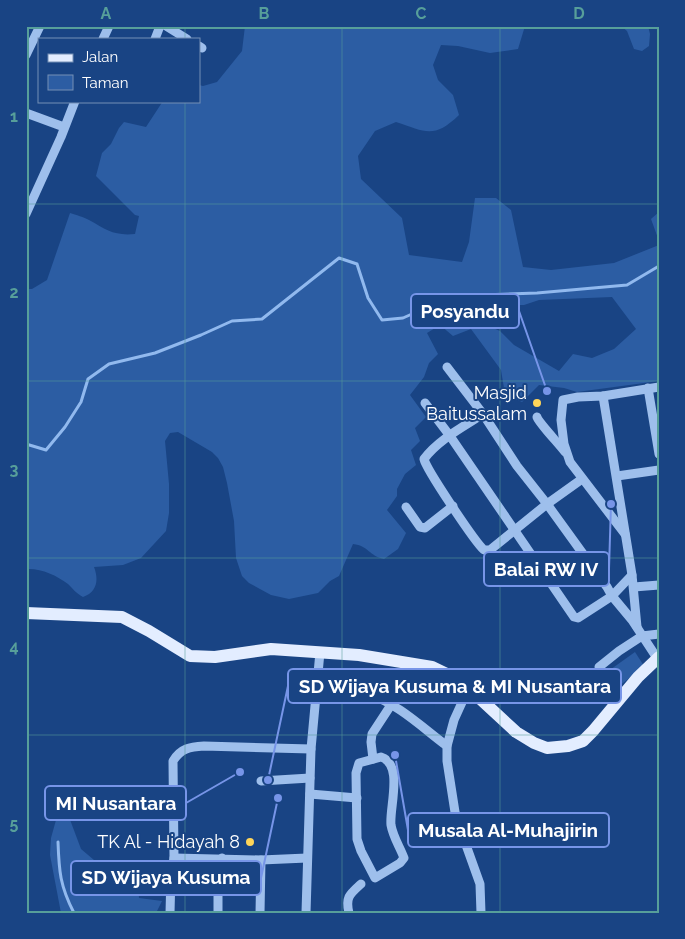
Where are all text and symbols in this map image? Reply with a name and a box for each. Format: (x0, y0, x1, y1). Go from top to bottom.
text: A (101, 4, 112, 23)
text: B (259, 4, 270, 23)
text: C (416, 4, 427, 23)
text: D (573, 4, 585, 23)
legend (38, 38, 200, 102)
text: Jalan (82, 48, 118, 66)
text: Taman (82, 74, 128, 92)
text: 1 (10, 107, 18, 126)
text: 2 (9, 283, 19, 302)
callout: Posyandu (411, 294, 519, 328)
text: Posyandu (421, 300, 509, 322)
place label: Masjid Baitussalam (426, 382, 527, 424)
marker: Masjid Baitussalam (531, 397, 543, 409)
text: 3 (10, 460, 19, 479)
callout: Balai RW IV (484, 552, 609, 586)
text: Balai RW IV (494, 558, 598, 580)
text: 4 (9, 637, 19, 656)
callout: SD Wijaya Kusuma & MI Nusantara (288, 669, 621, 703)
text: SD Wijaya Kusuma & MI Nusantara (299, 675, 611, 697)
callout: MI Nusantara (45, 786, 186, 820)
text: MI Nusantara (56, 792, 176, 814)
callout: Musala Al-Muhajirin (408, 813, 609, 847)
text: 5 (10, 814, 19, 833)
text: Musala Al-Muhajirin (418, 819, 598, 841)
place label: TK Al - Hidayah 8 (97, 831, 240, 852)
marker: TK Al - Hidayah 8 (244, 836, 256, 848)
callout: SD Wijaya Kusuma (71, 861, 261, 895)
text: SD Wijaya Kusuma (82, 866, 251, 888)

